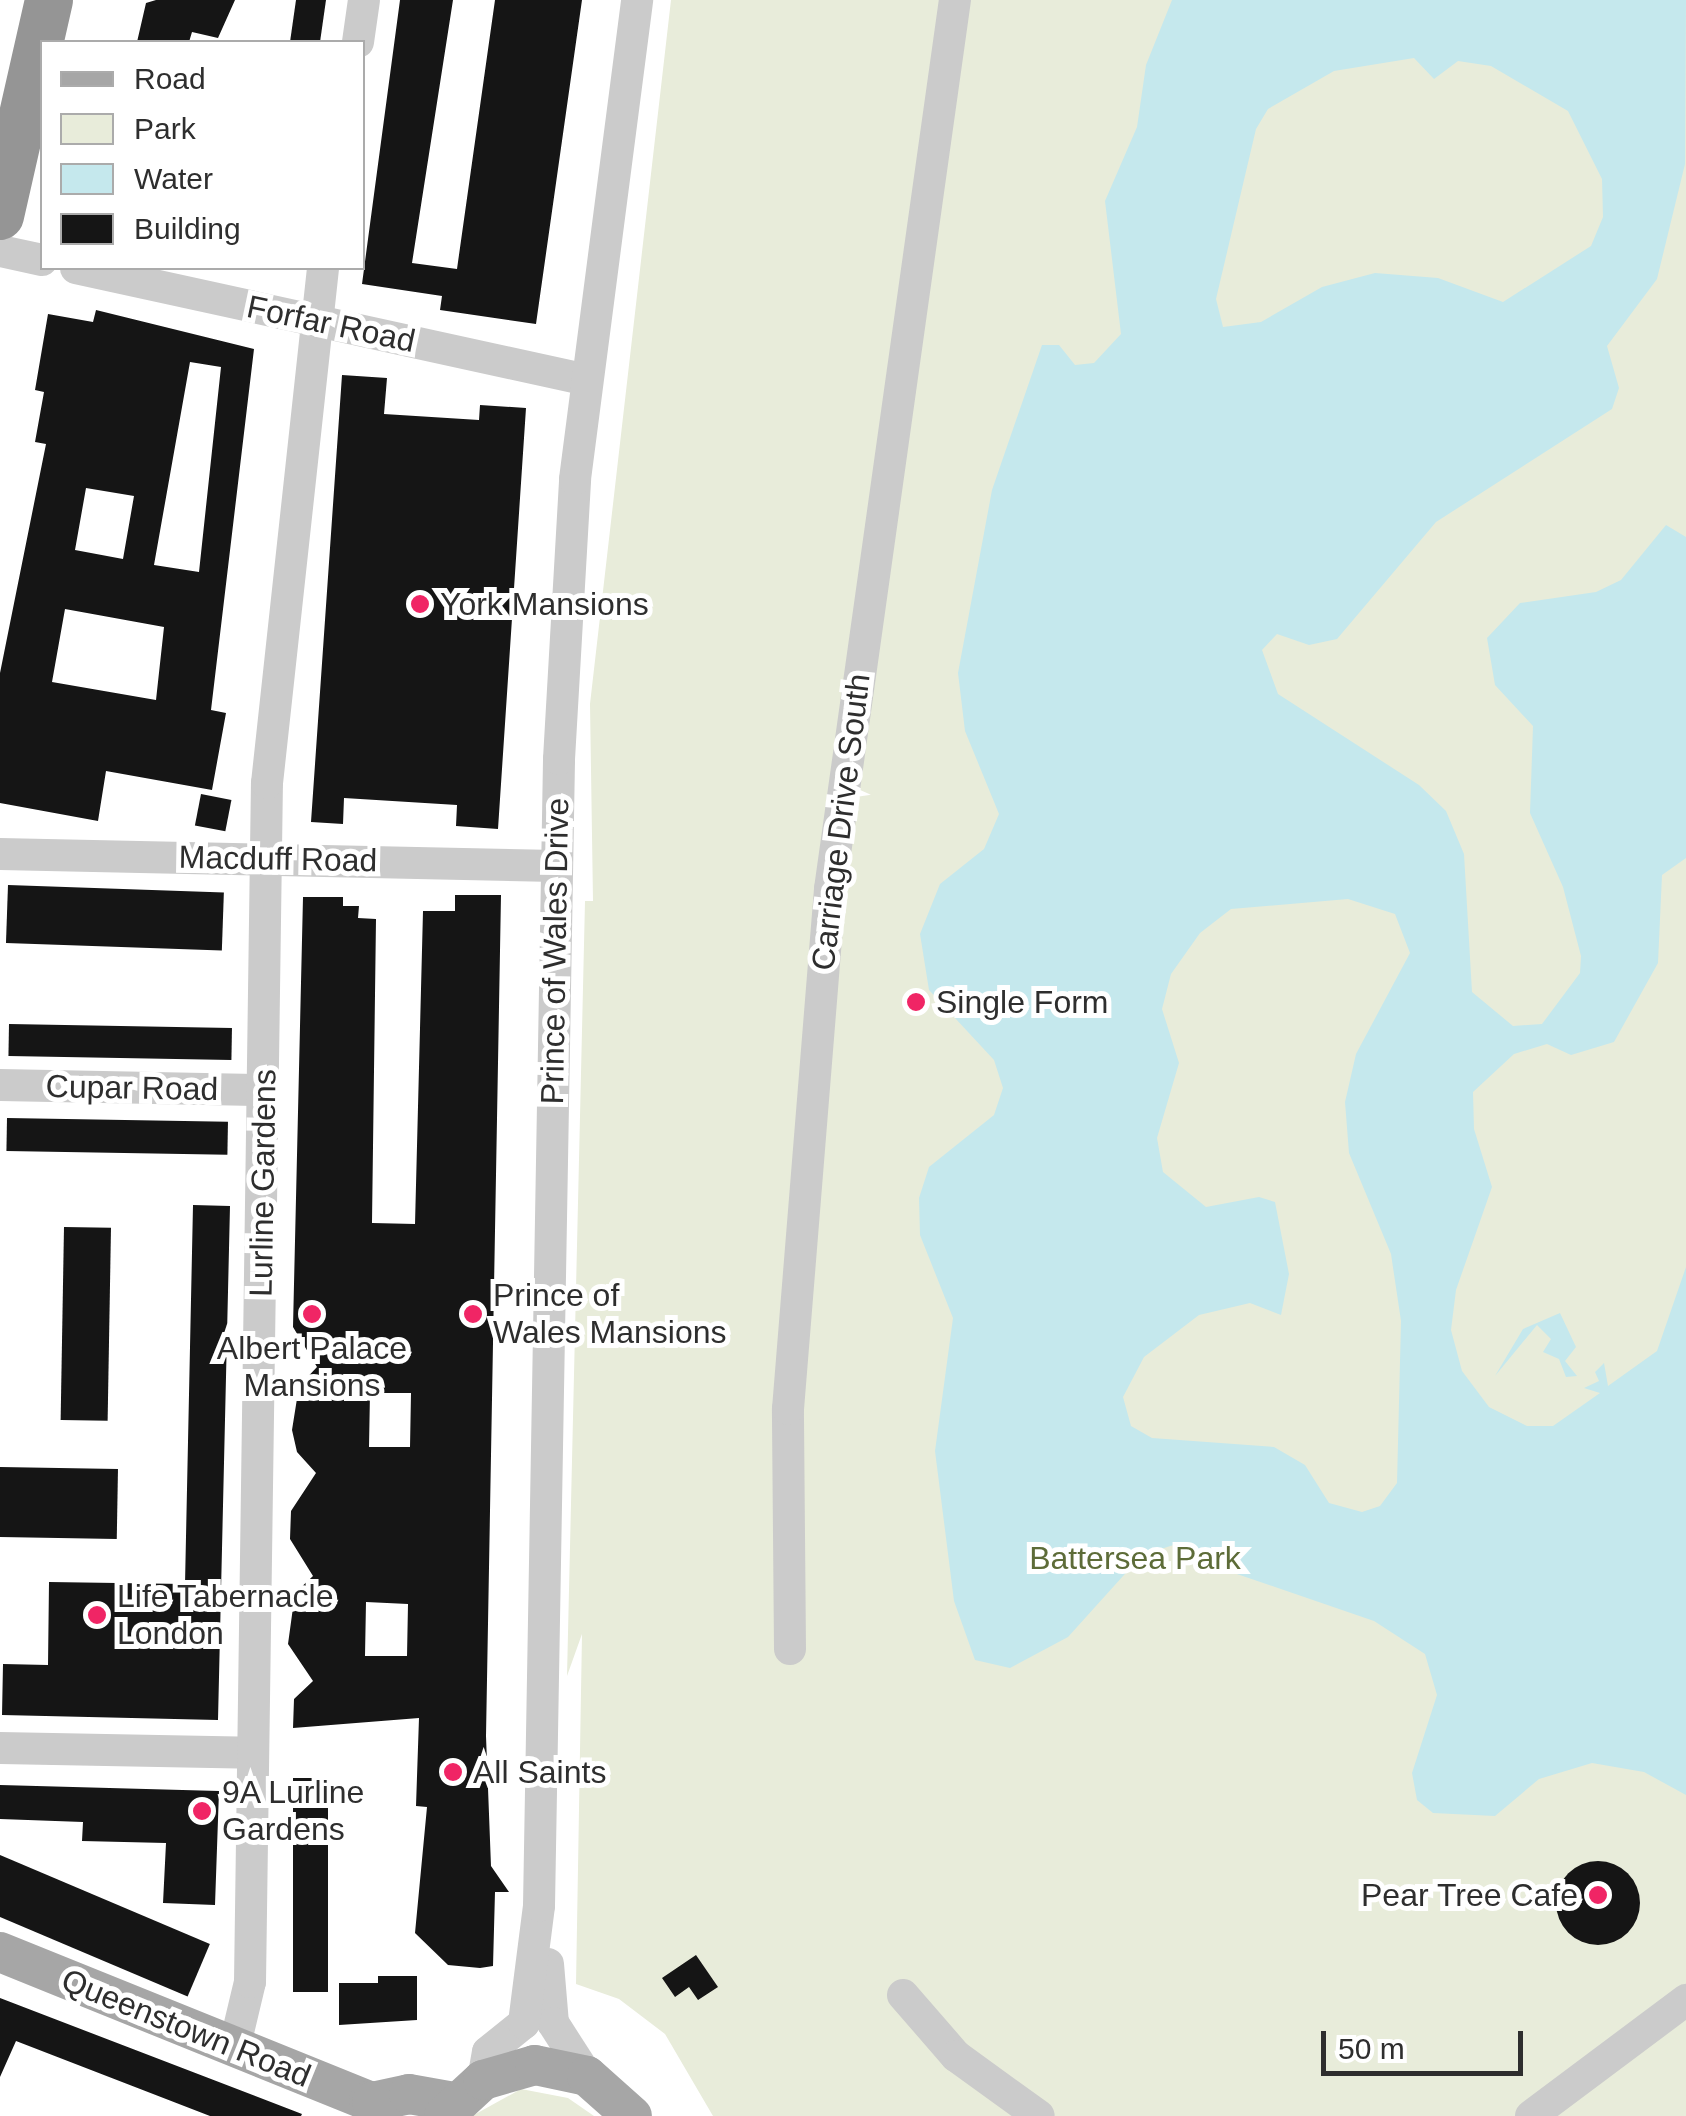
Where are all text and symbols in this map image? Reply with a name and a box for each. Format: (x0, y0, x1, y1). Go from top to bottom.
legend (40, 40, 365, 270)
text: Road (134, 62, 206, 95)
text: Park (134, 112, 196, 145)
text: Water (134, 162, 213, 195)
text: Building (134, 212, 241, 245)
street label: Forfar Road (244, 287, 418, 361)
place label: York Mansions (440, 585, 649, 623)
marker: York Mansions (409, 593, 431, 615)
street label: Carriage Drive South (804, 671, 878, 973)
street label: Prince of Wales Drive (533, 797, 577, 1105)
street label: Macduff Road (178, 838, 378, 880)
place label: Single Form (936, 983, 1108, 1021)
marker: Single Form (905, 991, 927, 1013)
street label: Cupar Road (45, 1067, 219, 1109)
street label: Lurline Gardens (242, 1069, 284, 1297)
place label: Prince of Wales Mansions (493, 1277, 727, 1352)
marker: Albert Palace Mansions (301, 1303, 323, 1325)
marker: Prince of Wales Mansions (462, 1303, 484, 1325)
place label: Albert Palace Mansions (217, 1330, 407, 1405)
park label: Battersea Park (1029, 1539, 1241, 1577)
place label: Life Tabernacle London (117, 1578, 334, 1653)
marker: Life Tabernacle London (86, 1604, 108, 1626)
place label: All Saints (473, 1753, 606, 1791)
marker: All Saints (442, 1761, 464, 1783)
place label: 9A Lurline Gardens (222, 1774, 366, 1849)
marker: 9A Lurline Gardens (191, 1800, 213, 1822)
place label: Pear Tree Cafe (1360, 1876, 1578, 1914)
marker: Pear Tree Cafe (1587, 1884, 1609, 1906)
street label: Queenstown Road (56, 1961, 316, 2095)
scale bar (1326, 2011, 1528, 2073)
text: 50 m (1338, 2032, 1405, 2065)

